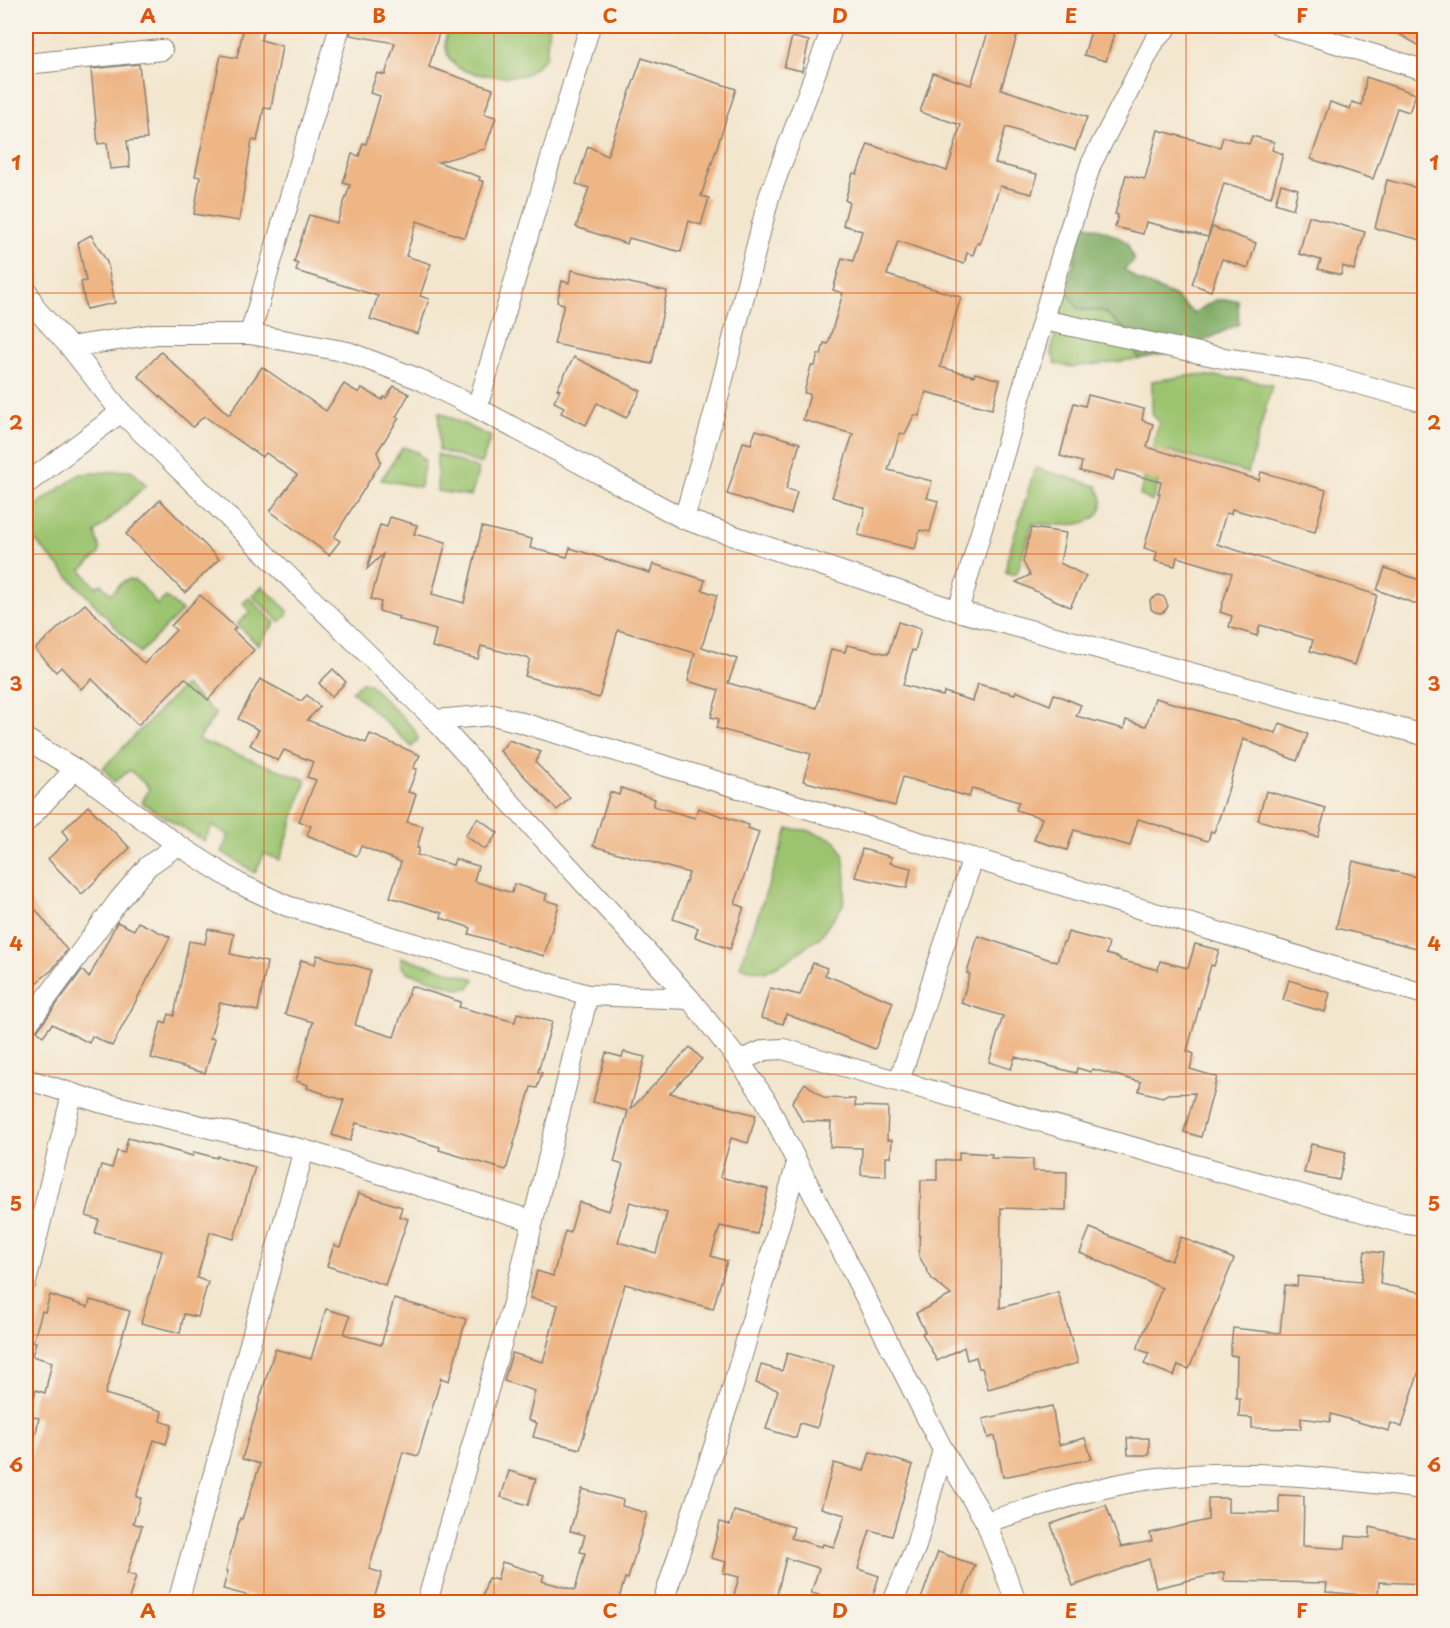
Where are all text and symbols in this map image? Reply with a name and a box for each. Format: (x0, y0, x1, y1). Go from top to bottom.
text: A (140, 0, 156, 30)
text: B (372, 0, 386, 30)
text: C (602, 0, 618, 30)
text: D (832, 0, 848, 30)
text: E (1065, 0, 1077, 30)
text: F (1296, 0, 1308, 30)
text: 1 (11, 147, 21, 177)
text: 1 (1429, 147, 1439, 177)
text: 2 (9, 407, 23, 437)
text: 2 (1427, 407, 1441, 437)
text: 3 (9, 668, 23, 698)
text: 3 (1427, 668, 1441, 698)
text: 4 (9, 928, 23, 958)
text: 4 (1427, 928, 1441, 958)
text: 5 (10, 1188, 22, 1218)
text: 5 (1428, 1188, 1440, 1218)
text: 6 (9, 1449, 23, 1479)
text: 6 (1427, 1449, 1441, 1479)
text: A (140, 1595, 156, 1625)
text: B (372, 1595, 386, 1625)
text: C (602, 1595, 618, 1625)
text: D (832, 1595, 848, 1625)
text: E (1065, 1595, 1077, 1625)
text: F (1296, 1595, 1308, 1625)

